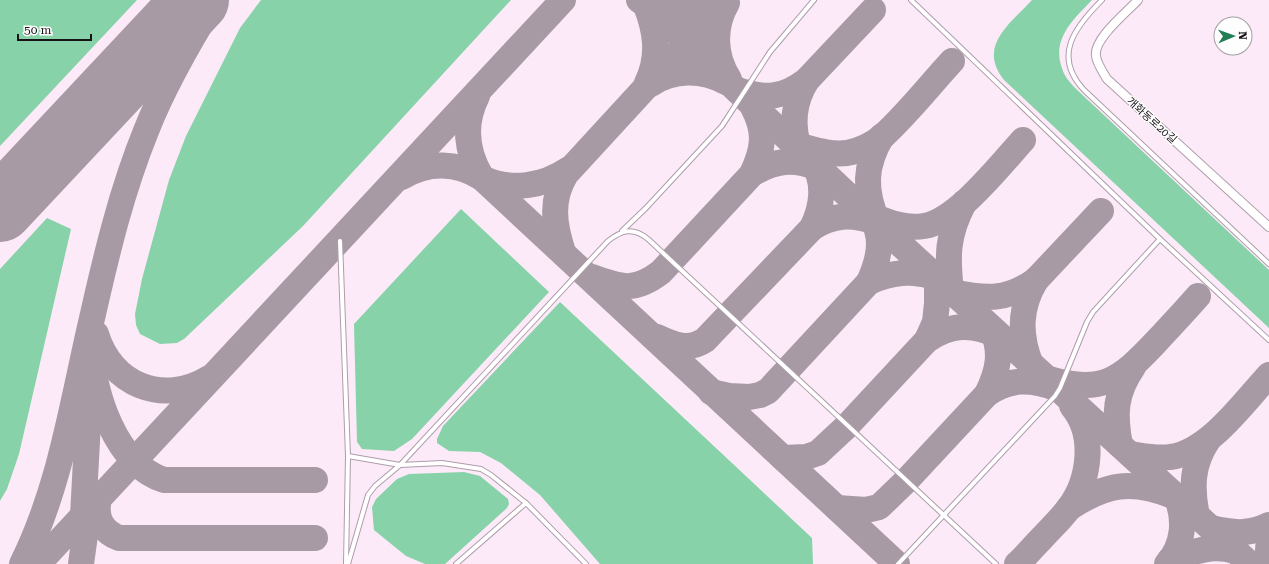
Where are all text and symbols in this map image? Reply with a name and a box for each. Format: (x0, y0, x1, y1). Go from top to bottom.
scale bar (18, 16, 91, 42)
north arrow (1213, 16, 1253, 56)
text: 50 m (24, 23, 51, 37)
text: N (1236, 31, 1249, 41)
street label: 개화동로20길 (1124, 94, 1179, 146)

